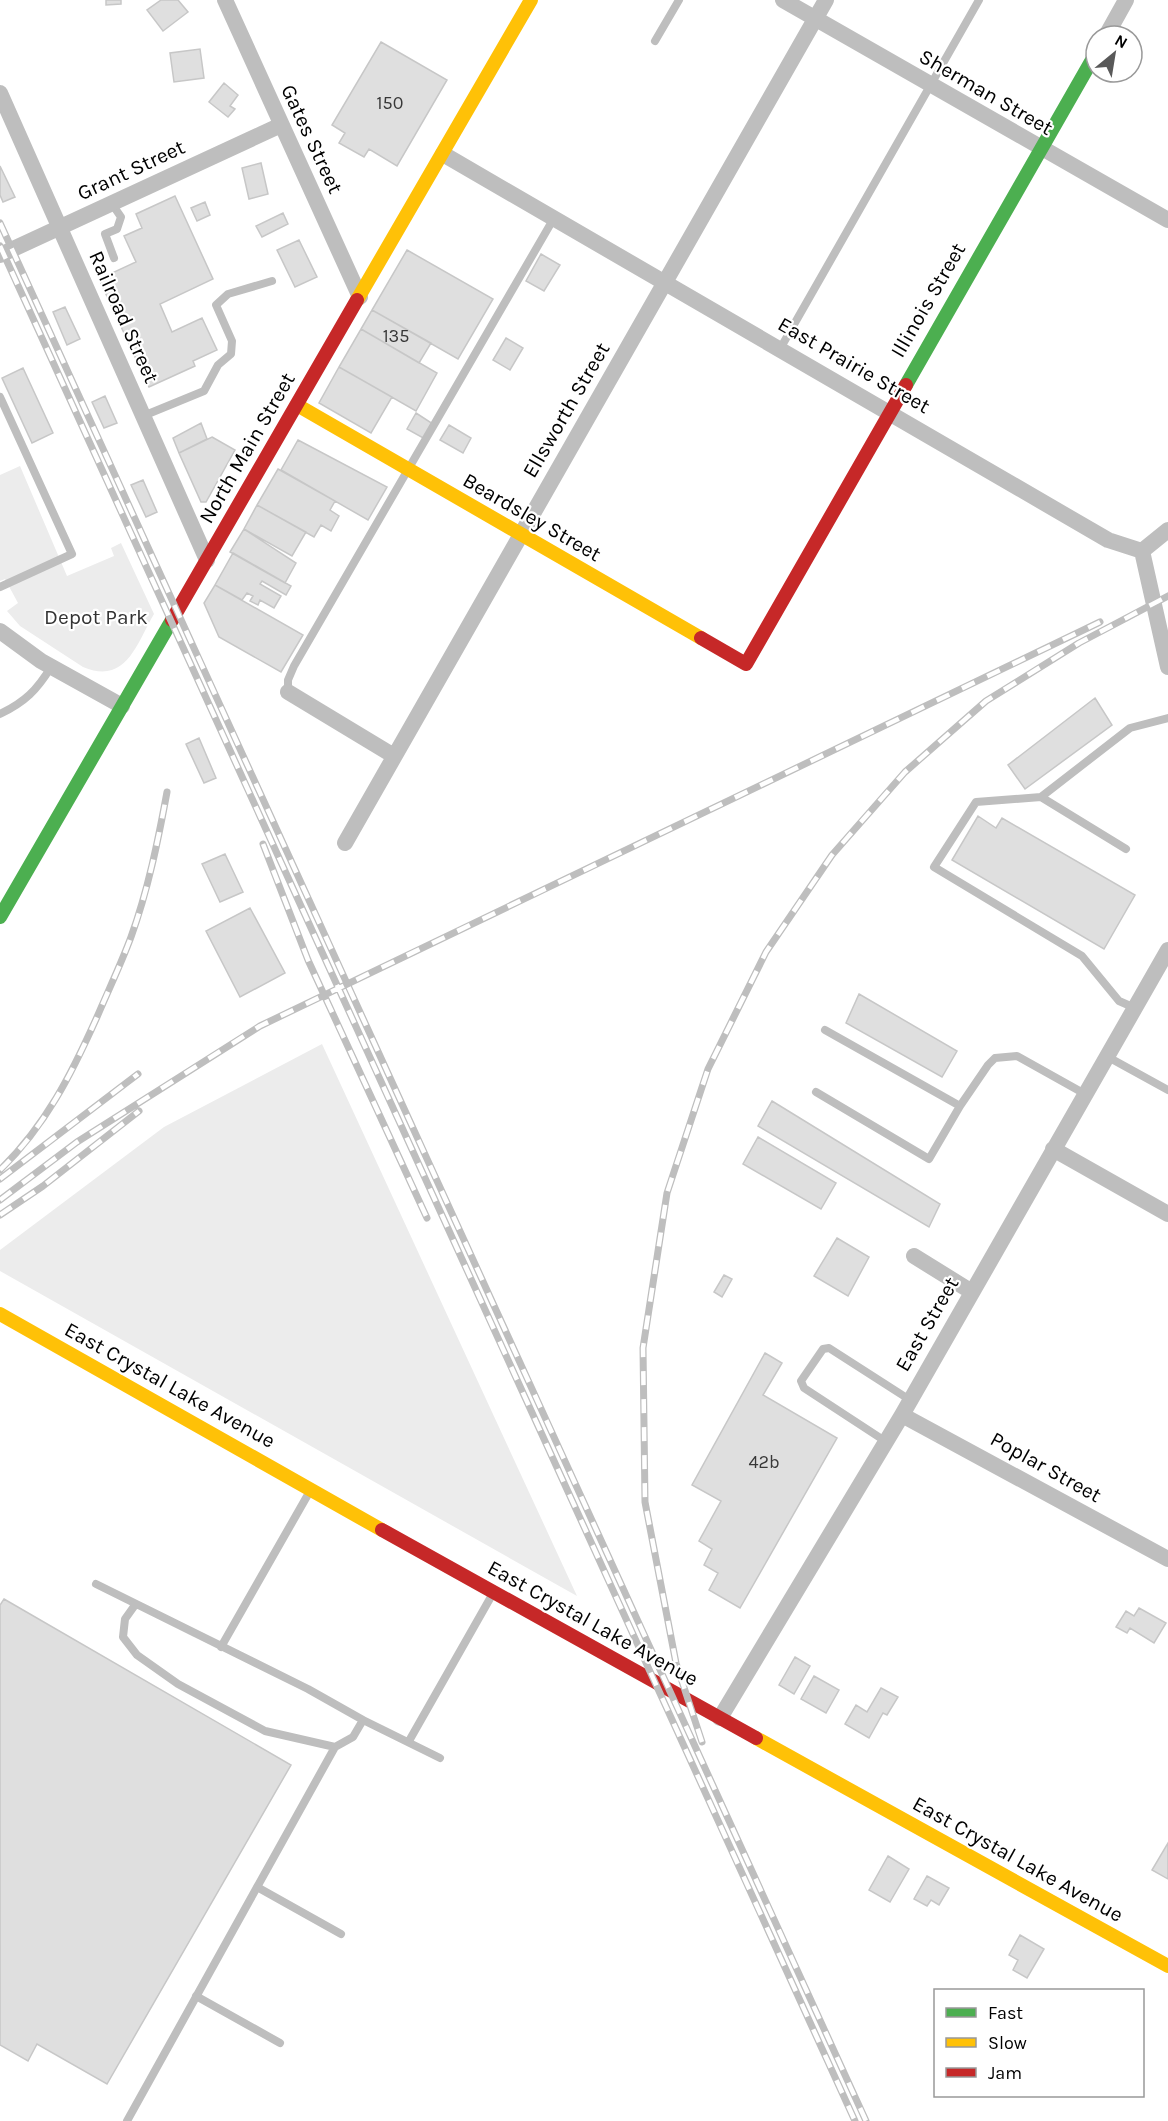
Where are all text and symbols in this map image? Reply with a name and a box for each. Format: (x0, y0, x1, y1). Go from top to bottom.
north arrow (1084, 24, 1144, 84)
text: N (1112, 30, 1131, 53)
street label: Sherman Street (915, 44, 1057, 140)
street label: Gates Street (276, 81, 348, 197)
house number: 150 (377, 92, 403, 114)
street label: Grant Street (73, 135, 189, 205)
street label: Illinois Street (886, 239, 970, 361)
street label: Railroad Street (84, 247, 164, 387)
street label: East Prairie Street (774, 312, 934, 418)
house number: 135 (383, 325, 409, 347)
street label: Ellsworth Street (518, 338, 614, 482)
street label: North Main Street (194, 368, 300, 528)
street label: Beardsley Street (459, 468, 605, 566)
park label: Depot Park (44, 605, 148, 629)
street label: East Street (890, 1272, 964, 1375)
street label: East Crystal Lake Avenue (61, 1317, 279, 1453)
street label: Poplar Street (986, 1427, 1106, 1507)
house number: 42b (748, 1451, 780, 1473)
street label: East Crystal Lake Avenue (484, 1555, 702, 1691)
street label: East Crystal Lake Avenue (909, 1791, 1127, 1927)
legend (934, 1989, 1144, 2097)
text: Fast (988, 2002, 1023, 2024)
text: Slow (988, 2032, 1027, 2054)
text: Jam (988, 2062, 1022, 2084)

